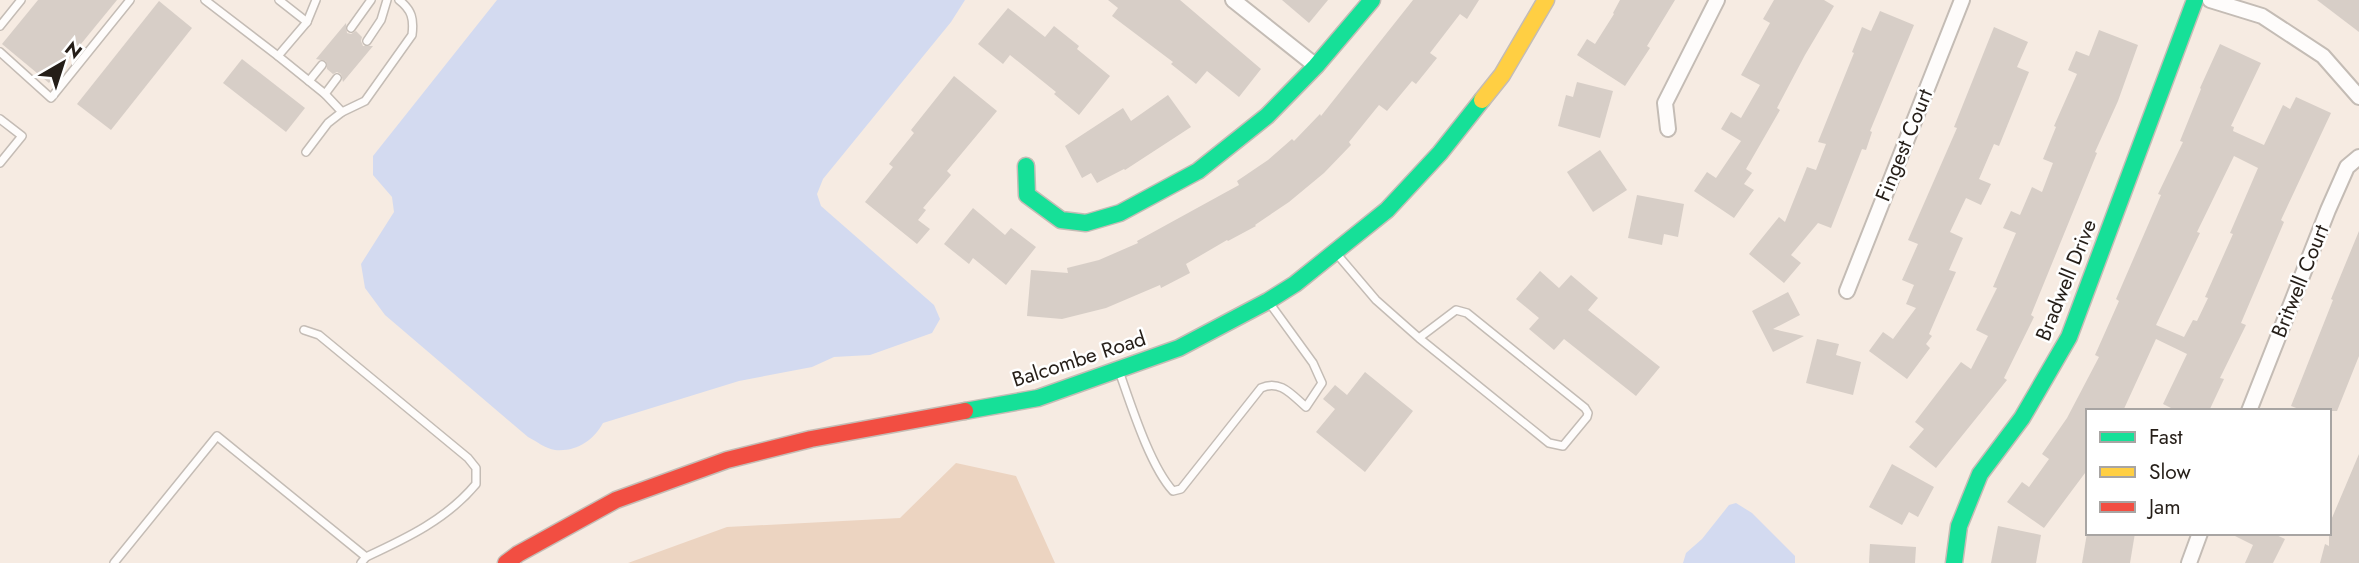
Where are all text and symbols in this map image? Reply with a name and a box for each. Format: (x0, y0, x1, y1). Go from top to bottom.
north arrow (28, 28, 98, 98)
text: N (59, 35, 88, 65)
street label: Fingest Court (1868, 84, 1940, 206)
street label: Bradwell Drive (2028, 215, 2104, 345)
street label: Britwell Court (2264, 220, 2336, 342)
street label: Balcombe Road (1008, 323, 1150, 395)
legend (2086, 409, 2331, 535)
text: Fast (2149, 422, 2182, 452)
text: Slow (2149, 457, 2191, 487)
text: Jam (2146, 492, 2181, 522)

